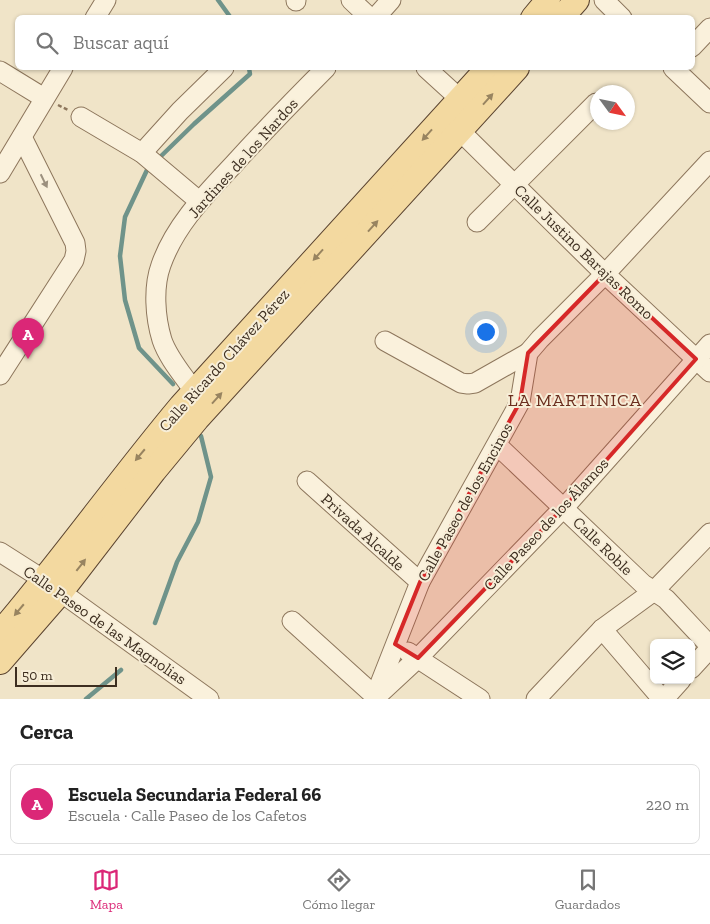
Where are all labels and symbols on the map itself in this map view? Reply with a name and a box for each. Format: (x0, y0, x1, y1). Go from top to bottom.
north arrow (590, 85, 635, 130)
street label: Jardines de los Nardos (184, 94, 302, 222)
one-way arrow (482, 94, 494, 106)
one-way arrow (421, 128, 433, 140)
one-way arrow (40, 174, 48, 188)
street label: Calle Justino Barajas Romo (511, 181, 657, 323)
one-way arrow (367, 220, 379, 232)
one-way arrow (312, 248, 324, 260)
street label: Calle Ricardo Chávez Pérez (155, 285, 293, 435)
pin: A (12, 318, 44, 359)
your location (473, 319, 499, 345)
district label: LA MARTINICA (508, 389, 642, 411)
one-way arrow (211, 391, 222, 404)
street label: Calle Paseo de los Encinos (413, 419, 517, 585)
one-way arrow (135, 448, 146, 461)
street label: Calle Paseo de los Álamos (479, 454, 613, 594)
street label: Privada Alcalde (317, 489, 409, 575)
street label: Calle Roble (569, 513, 637, 579)
one-way arrow (76, 559, 87, 572)
street label: Calle Paseo de las Magnolias (20, 561, 190, 689)
one-way arrow (13, 604, 24, 617)
scale bar (15, 664, 118, 687)

